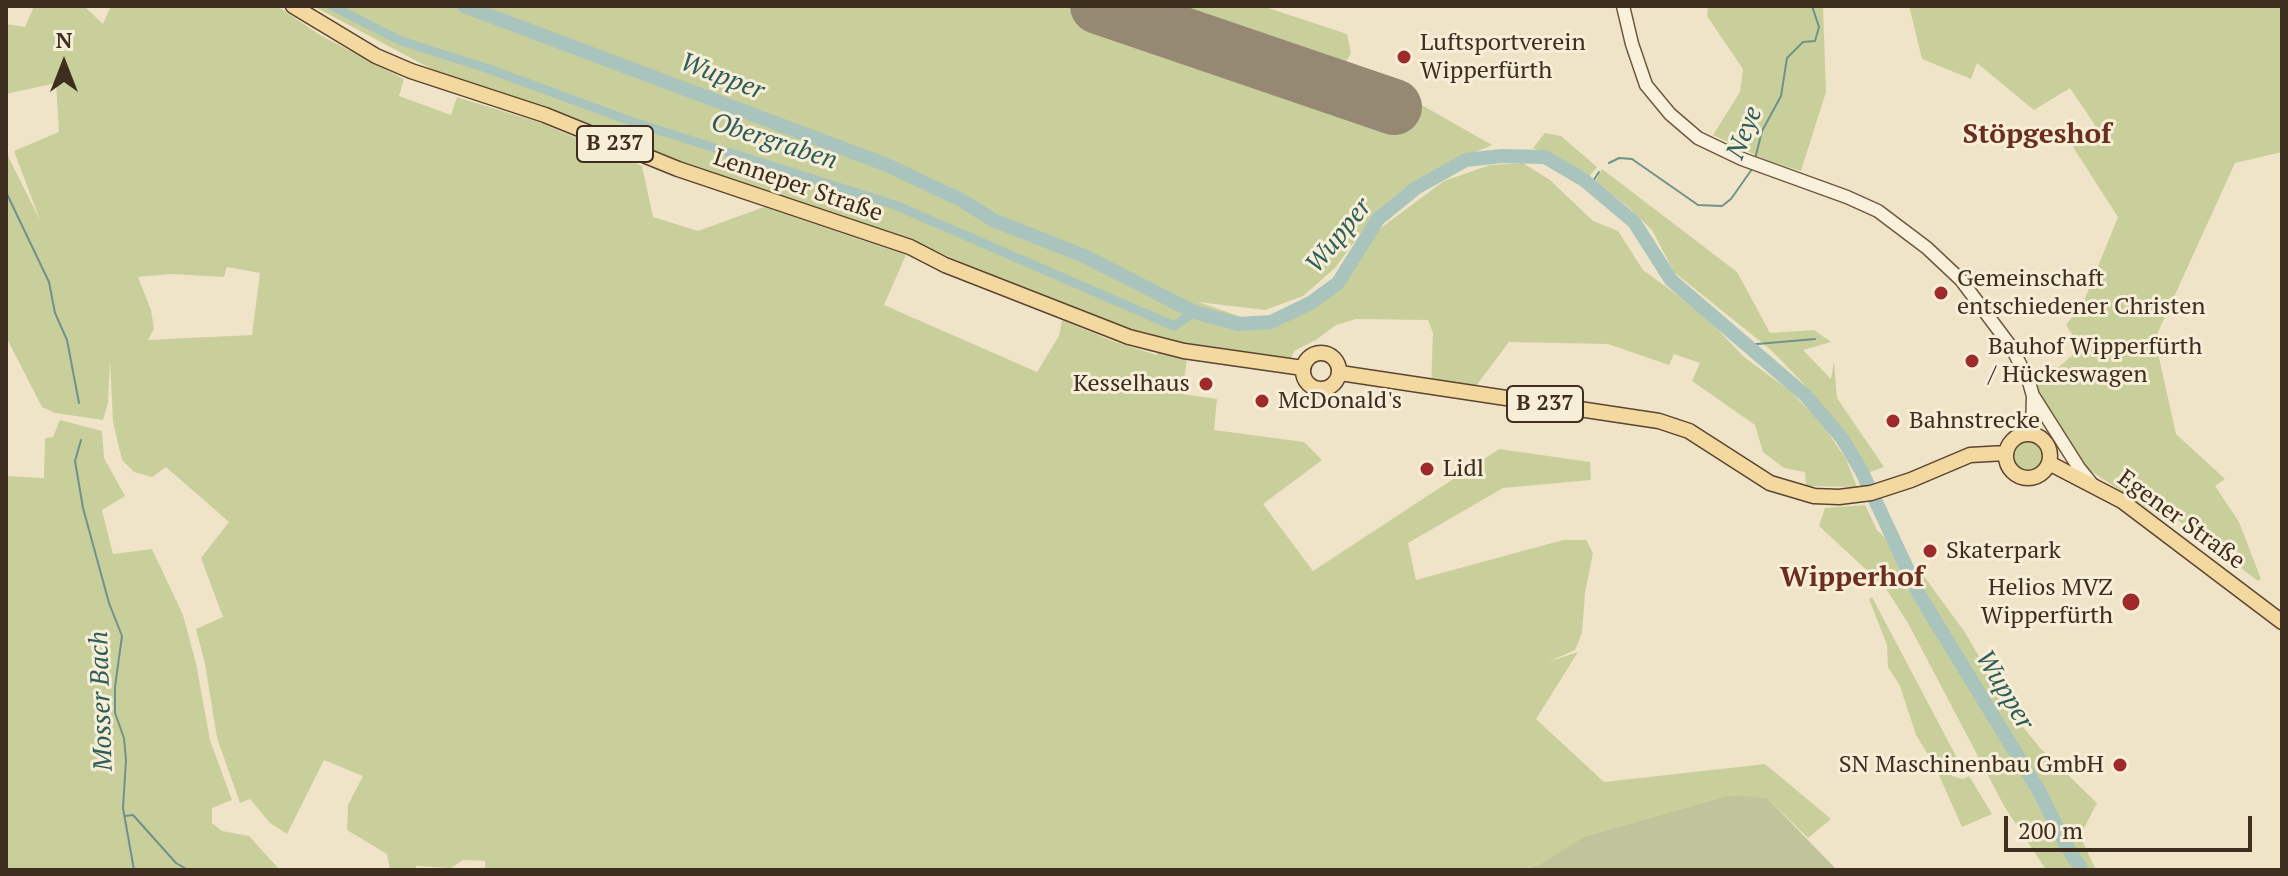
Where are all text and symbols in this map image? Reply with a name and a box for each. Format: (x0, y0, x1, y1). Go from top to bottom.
north arrow (24, 24, 104, 104)
text: N (56, 25, 72, 54)
place label: Luftsportverein Wipperfürth (1420, 29, 1586, 85)
water label: Wupper (676, 47, 768, 107)
marker: Luftsportverein Wipperfürth (1395, 48, 1413, 66)
water label: Neye (1720, 102, 1770, 164)
water label: Obergraben (707, 107, 841, 177)
district label: Stöpgeshof (1963, 118, 2111, 152)
road number: B 237 (577, 126, 653, 162)
street label: Lenneper Straße (710, 144, 886, 228)
water label: Wupper (1299, 192, 1379, 280)
place label: Gemeinschaft entschiedener Christen (1957, 265, 2206, 321)
marker: Gemeinschaft entschiedener Christen (1932, 284, 1950, 302)
place label: Bauhof Wipperfürth / Hückeswagen (1988, 333, 2202, 389)
marker: Bauhof Wipperfürth / Hückeswagen (1963, 352, 1981, 370)
place label: Kesselhaus (1073, 370, 1190, 398)
marker: Kesselhaus (1197, 375, 1215, 393)
road number: B 237 (1507, 386, 1583, 422)
place label: McDonald's (1278, 387, 1402, 415)
marker: McDonald's (1253, 392, 1271, 410)
place label: Bahnstrecke (1909, 407, 2040, 435)
marker: Bahnstrecke (1884, 412, 1902, 430)
place label: Lidl (1443, 455, 1484, 483)
marker: Lidl (1418, 460, 1436, 478)
street label: Egener Straße (2112, 464, 2250, 576)
place label: Skaterpark (1946, 537, 2061, 565)
marker: Skaterpark (1921, 542, 1939, 560)
district label: Wipperhof (1780, 561, 1924, 595)
place label: Helios MVZ Wipperfürth (1981, 574, 2113, 630)
marker: Helios MVZ Wipperfürth (2120, 591, 2142, 613)
water label: Mosser Bach (84, 630, 120, 772)
water label: Wupper (1968, 645, 2040, 735)
place label: SN Maschinenbau GmbH (1839, 751, 2104, 779)
marker: SN Maschinenbau GmbH (2111, 756, 2129, 774)
scale bar (2008, 800, 2256, 850)
text: 200 m (2018, 814, 2083, 846)

